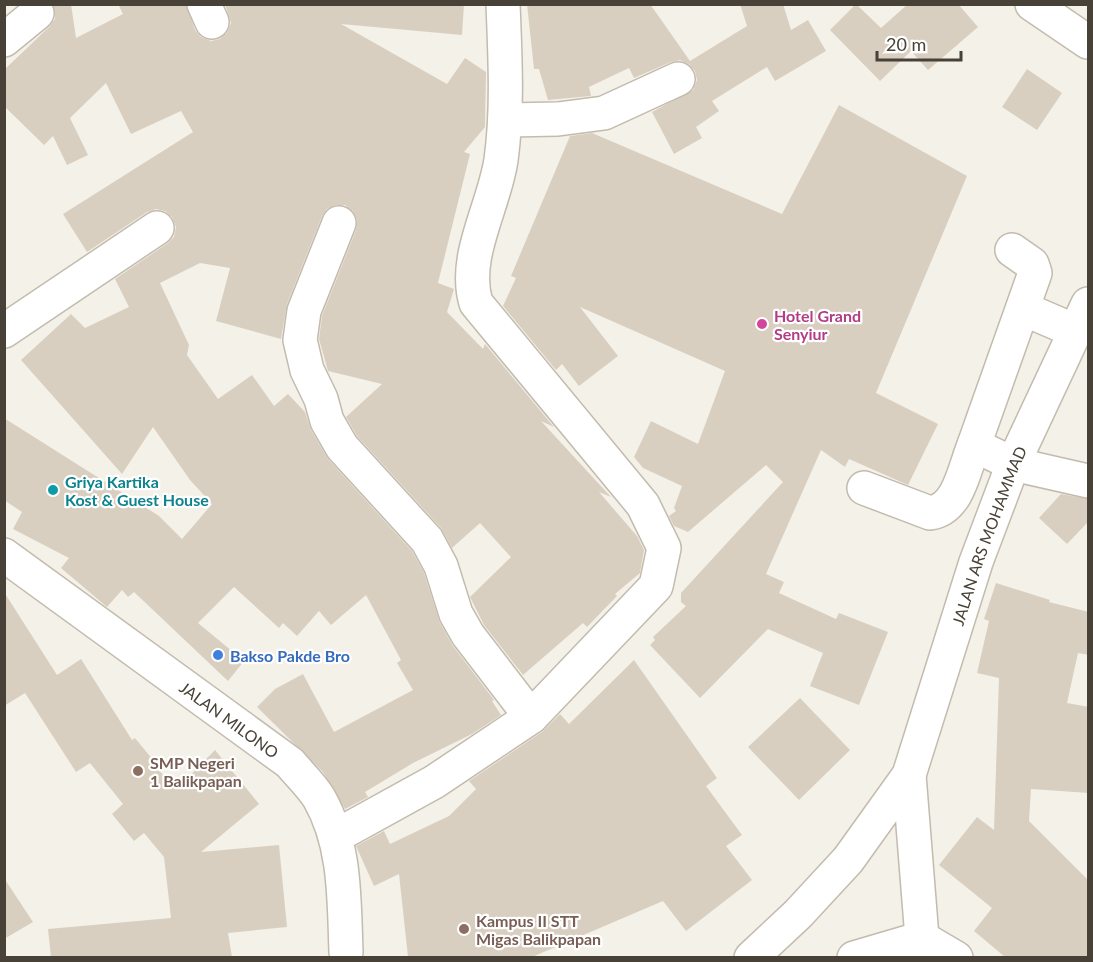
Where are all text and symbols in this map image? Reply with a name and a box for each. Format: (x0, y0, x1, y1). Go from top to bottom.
scale bar (877, 24, 961, 62)
text: 20 m (886, 33, 926, 55)
place label: Hotel Grand Senyiur (774, 306, 861, 343)
marker: Hotel Grand Senyiur (755, 317, 769, 331)
street label: JALAN ARS MOHAMMAD (947, 443, 1030, 627)
place label: Griya Kartika Kost & Guest House (65, 472, 209, 509)
marker: Griya Kartika Kost & Guest House (46, 483, 60, 497)
place label: Bakso Pakde Bro (230, 646, 350, 665)
marker: Bakso Pakde Bro (211, 648, 225, 662)
street label: JALAN MILONO (176, 677, 283, 762)
place label: SMP Negeri 1 Balikpapan (150, 753, 242, 790)
marker: SMP Negeri 1 Balikpapan (131, 764, 145, 778)
place label: Kampus II STT Migas Balikpapan (476, 911, 601, 948)
marker: Kampus II STT Migas Balikpapan (457, 922, 471, 936)

